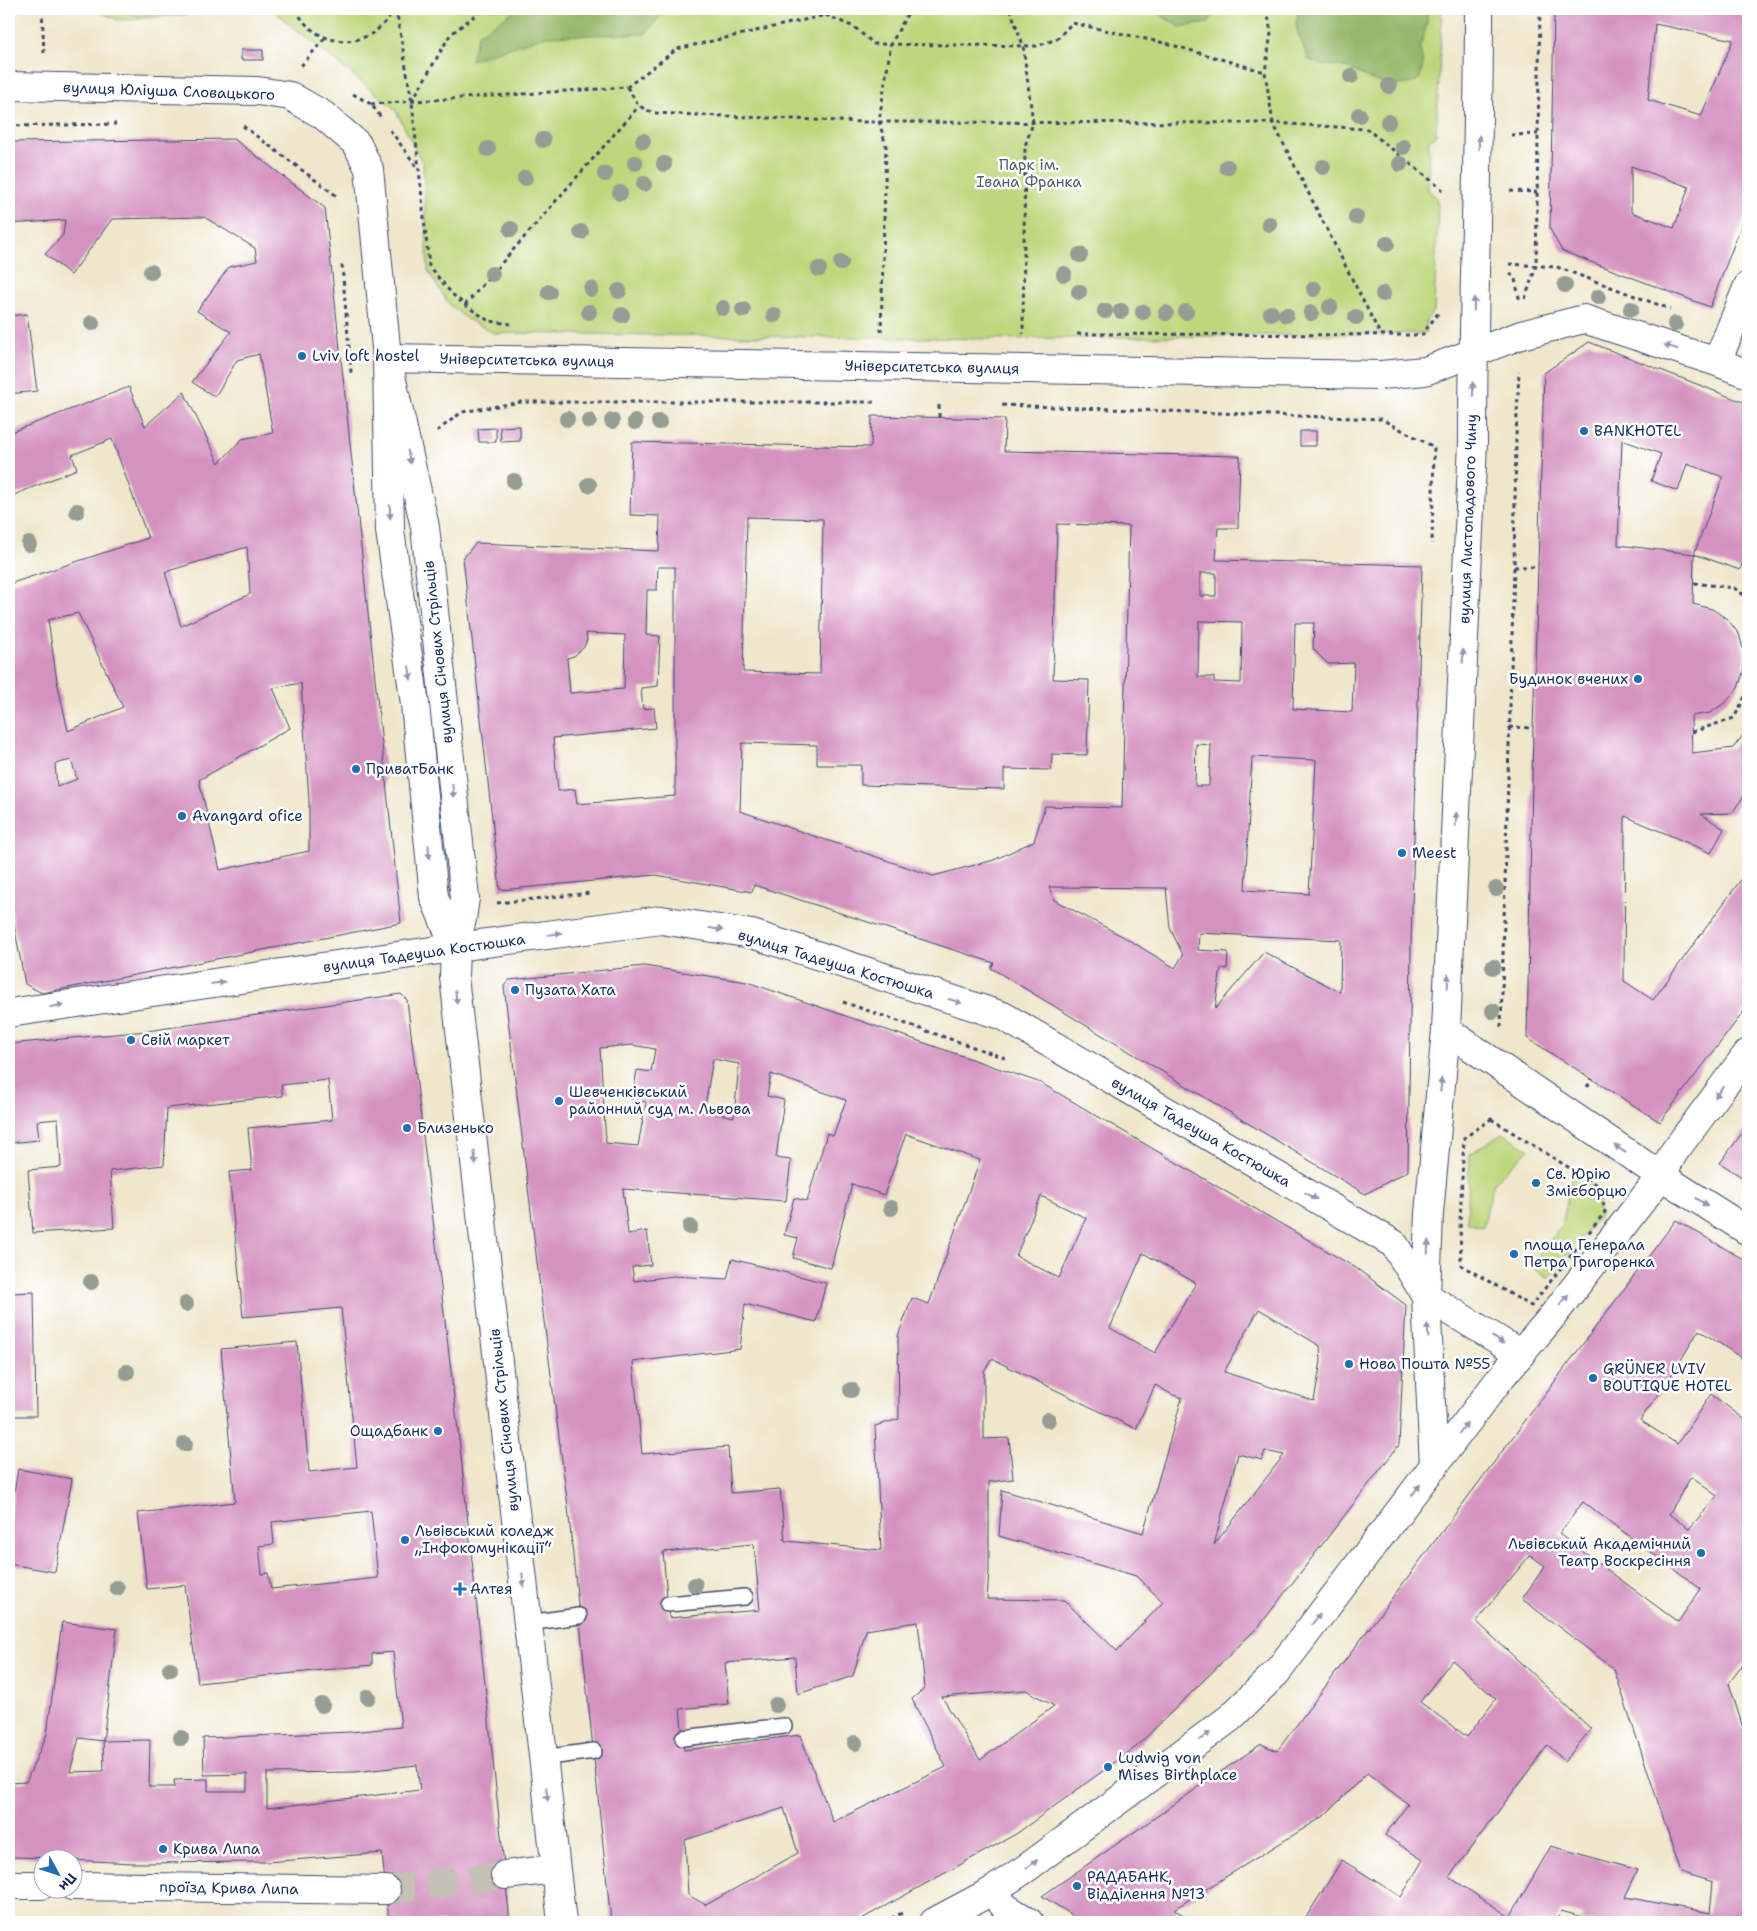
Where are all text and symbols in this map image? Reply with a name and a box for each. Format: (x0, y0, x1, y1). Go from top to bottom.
street label: вулиця Юліуша Словацького (63, 77, 275, 105)
one-way arrow (1475, 134, 1483, 150)
park label: Парк ім. Івана Франка (976, 155, 1082, 192)
one-way arrow (1470, 296, 1478, 312)
one-way arrow (1663, 342, 1678, 350)
place label: Lviv loft hostel (312, 346, 420, 366)
street label: Університетська вулиця (439, 348, 615, 372)
marker: Lviv loft hostel (296, 350, 308, 362)
street label: Університетська вулиця (844, 355, 1020, 379)
one-way arrow (1469, 381, 1477, 397)
street label: вулиця Листопадового Чину (1454, 414, 1482, 624)
place label: BANKHOTEL (1594, 421, 1681, 441)
marker: BANKHOTEL (1578, 425, 1590, 437)
one-way arrow (405, 449, 413, 464)
one-way arrow (386, 504, 394, 520)
street label: вулиця Січових Стрільців (418, 559, 458, 744)
one-way arrow (1459, 648, 1467, 664)
one-way arrow (407, 665, 415, 681)
place label: Будинок вчених (1509, 669, 1628, 689)
marker: Будинок вчених (1632, 673, 1644, 685)
place label: ПриватБанк (366, 759, 454, 779)
marker: ПриватБанк (350, 763, 362, 775)
one-way arrow (449, 783, 457, 799)
place label: Avangard ofice (192, 806, 303, 826)
marker: Avangard ofice (176, 810, 188, 822)
one-way arrow (1452, 810, 1460, 826)
place label: Meest (1412, 843, 1457, 863)
one-way arrow (426, 844, 434, 860)
marker: Meest (1396, 847, 1408, 859)
one-way arrow (708, 925, 724, 933)
street label: вулиця Тадеуша Костюшка (736, 925, 937, 1004)
street label: вулиця Тадеуша Костюшка (322, 929, 527, 977)
one-way arrow (547, 930, 563, 938)
one-way arrow (1445, 973, 1453, 989)
one-way arrow (210, 979, 226, 987)
place label: Пузата Хата (525, 980, 616, 1000)
marker: Пузата Хата (509, 984, 521, 996)
one-way arrow (452, 989, 460, 1005)
one-way arrow (948, 997, 963, 1005)
one-way arrow (49, 1002, 65, 1010)
place label: Свій маркет (141, 1030, 230, 1050)
marker: Свій маркет (125, 1034, 137, 1046)
street label: вулиця Тадеуша Костюшка (1108, 1072, 1295, 1192)
one-way arrow (1437, 1077, 1445, 1093)
place label: Шевченківський районний суд м. Львова (569, 1082, 751, 1119)
one-way arrow (1714, 1085, 1724, 1099)
marker: Шевченківський районний суд м. Львова (553, 1095, 565, 1107)
place label: Близенько (417, 1118, 494, 1138)
marker: Близенько (401, 1122, 413, 1134)
one-way arrow (1614, 1144, 1627, 1154)
one-way arrow (471, 1150, 479, 1166)
place label: Св. Юрію Змієборцю (1546, 1164, 1627, 1201)
marker: Св. Юрію Змієборцю (1530, 1177, 1542, 1189)
one-way arrow (1304, 1192, 1319, 1200)
one-way arrow (1696, 1197, 1709, 1207)
place label: площа Генерала Петра Григоренка (1524, 1235, 1655, 1272)
one-way arrow (1424, 1239, 1432, 1255)
marker: площа Генерала Петра Григоренка (1508, 1248, 1520, 1260)
one-way arrow (1559, 1294, 1570, 1307)
one-way arrow (1424, 1322, 1432, 1338)
street label: вулиця Січових Стрільців (484, 1327, 524, 1512)
one-way arrow (1491, 1335, 1504, 1344)
place label: Нова Пошта №55 (1359, 1354, 1491, 1374)
marker: Нова Пошта №55 (1343, 1358, 1355, 1370)
place label: GRÜNER LVIV BOUTIQUE HOTEL (1603, 1359, 1732, 1396)
marker: GRÜNER LVIV BOUTIQUE HOTEL (1587, 1372, 1599, 1384)
place label: Ощадбанк (350, 1421, 428, 1441)
one-way arrow (1458, 1422, 1469, 1435)
marker: Ощадбанк (432, 1425, 444, 1437)
one-way arrow (1410, 1484, 1421, 1497)
place label: Львівський коледж „Інфокомунікації“ (414, 1521, 555, 1558)
marker: Львівський коледж „Інфокомунікації“ (399, 1534, 411, 1546)
place label: Львівський Академічний Театр Воскресіння (1508, 1534, 1691, 1571)
marker: Львівський Академічний Театр Воскресіння (1695, 1547, 1707, 1559)
one-way arrow (519, 1573, 527, 1589)
place label: Алтея (470, 1579, 512, 1599)
marker: Алтея (454, 1583, 466, 1595)
one-way arrow (1311, 1612, 1321, 1626)
one-way arrow (1198, 1731, 1212, 1741)
place label: Ludwig von Mises Birthplace (1118, 1748, 1237, 1785)
marker: Ludwig von Mises Birthplace (1102, 1761, 1114, 1773)
one-way arrow (543, 1786, 551, 1802)
place label: Крива Липа (173, 1839, 261, 1859)
marker: Крива Липа (157, 1843, 169, 1855)
north arrow (32, 1848, 82, 1898)
one-way arrow (1026, 1859, 1039, 1869)
place label: РАДАБАНК, Відділення №13 (1087, 1867, 1205, 1904)
text: Пн (55, 1869, 81, 1895)
street label: проїзд Крива Липа (159, 1877, 299, 1899)
marker: РАДАБАНК, Відділення №13 (1071, 1880, 1083, 1892)

